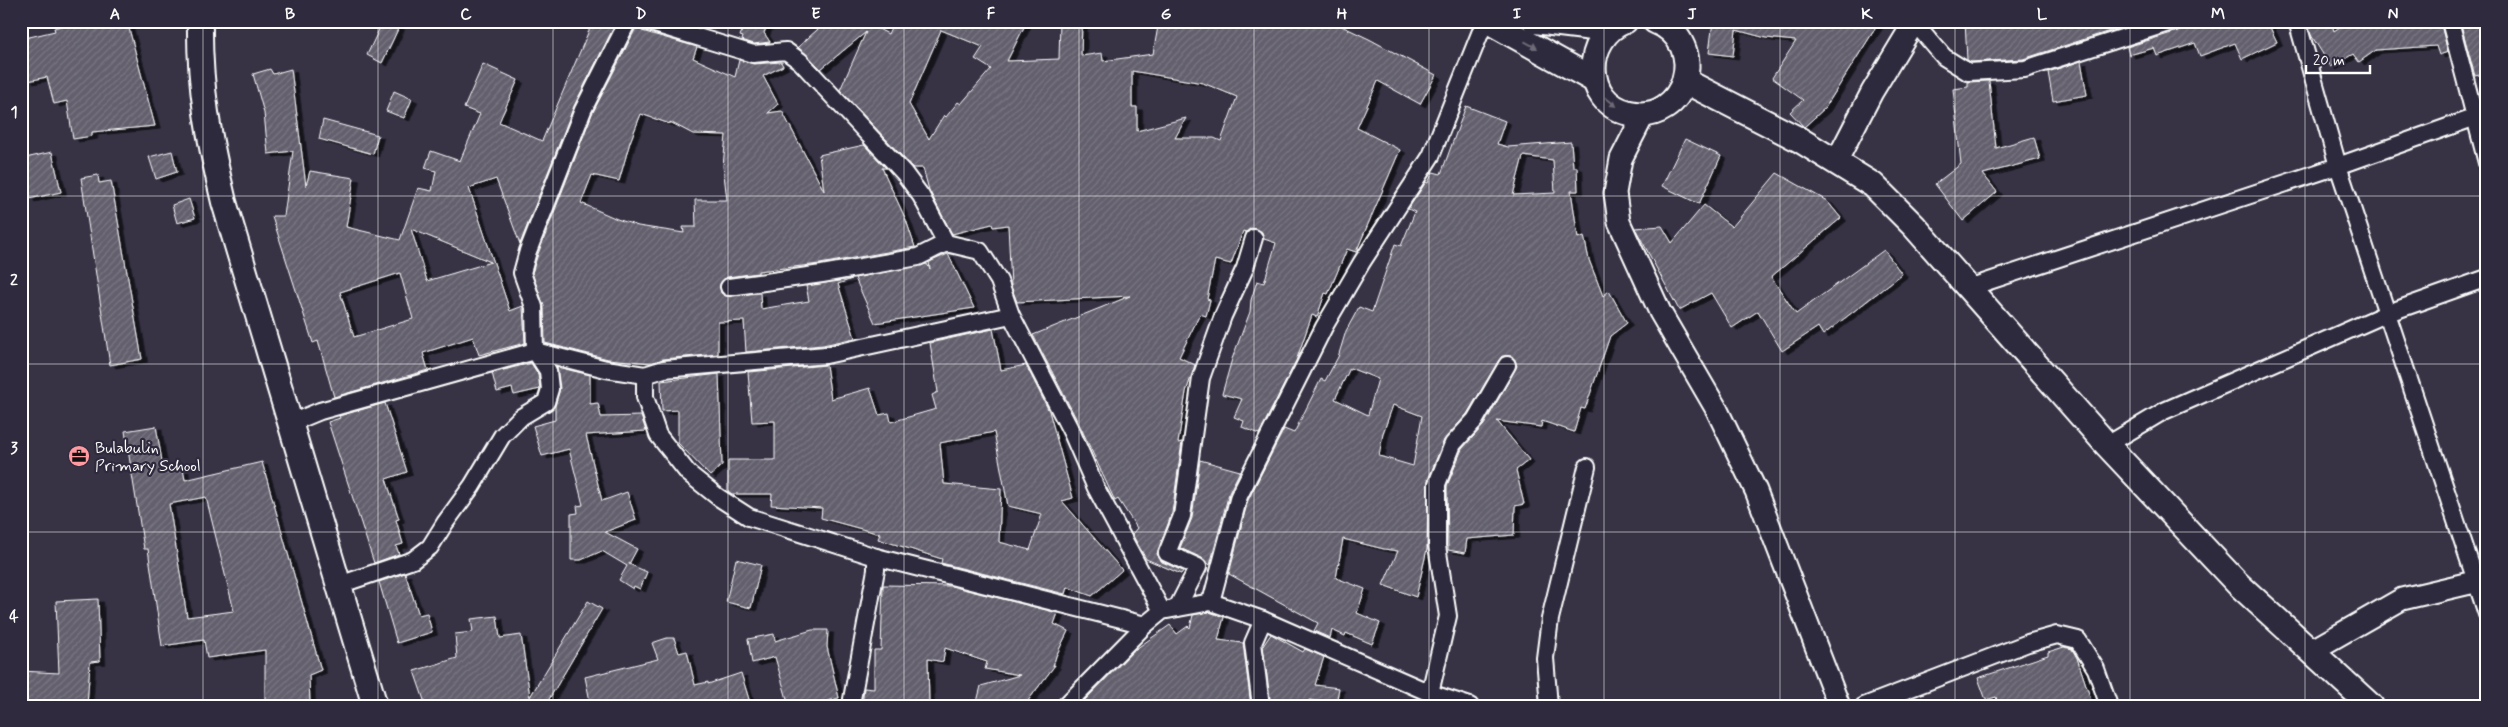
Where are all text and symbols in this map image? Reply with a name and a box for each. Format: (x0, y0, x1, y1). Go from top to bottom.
text: A (110, 4, 120, 25)
text: B (285, 4, 295, 25)
text: C (460, 4, 472, 25)
text: D (635, 4, 647, 25)
text: E (811, 4, 821, 25)
text: F (987, 4, 996, 25)
text: G (1161, 4, 1172, 25)
text: H (1337, 4, 1348, 25)
text: I (1513, 4, 1522, 25)
text: J (1687, 4, 1697, 25)
text: K (1861, 4, 1873, 25)
text: L (2037, 4, 2048, 25)
text: M (2211, 4, 2225, 25)
text: N (2388, 4, 2398, 25)
one-way arrow (1524, 41, 1538, 49)
scale bar (2306, 42, 2369, 74)
text: 20 m (2313, 51, 2345, 71)
one-way arrow (1604, 97, 1617, 108)
text: 1 (10, 102, 18, 123)
text: 2 (10, 270, 18, 291)
text: 3 (10, 438, 18, 459)
place label: Bulabulin Primary School (95, 438, 201, 477)
office icon: Bulabulin Primary School (67, 444, 91, 468)
text: 4 (9, 606, 19, 627)

